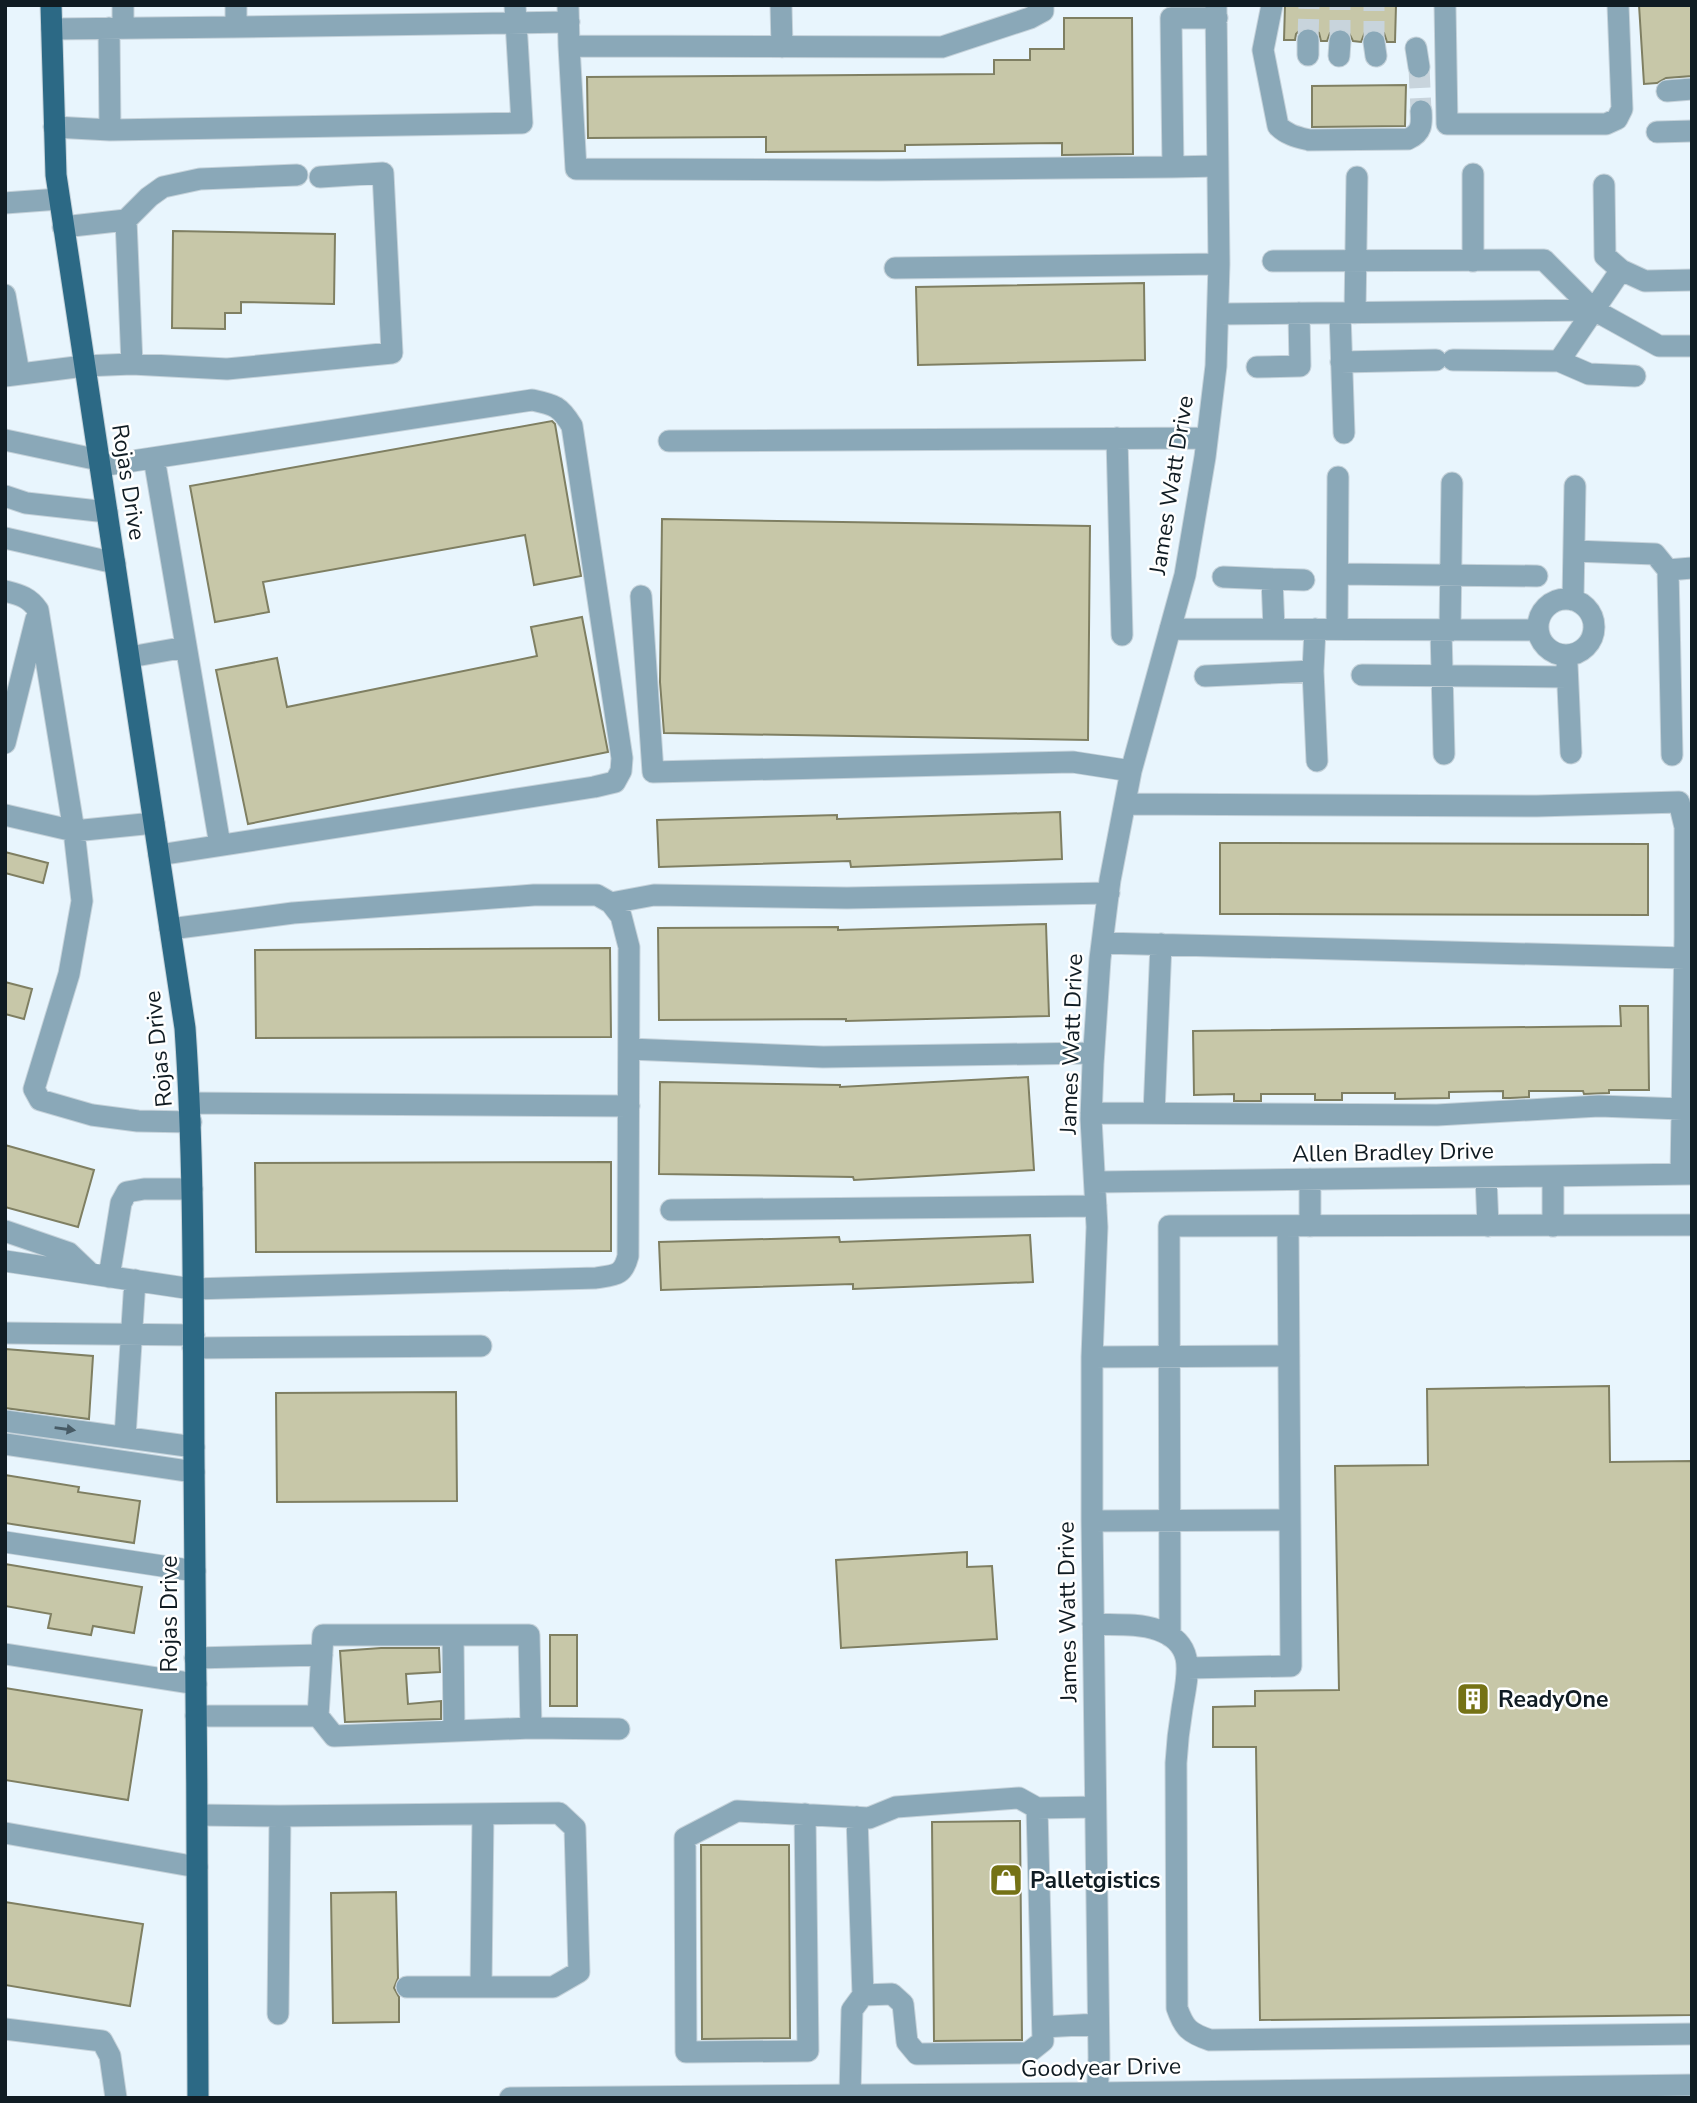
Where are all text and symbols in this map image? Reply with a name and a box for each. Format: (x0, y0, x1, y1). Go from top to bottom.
street label: James Watt Drive (1142, 393, 1201, 578)
street label: Rojas Drive (104, 422, 153, 542)
street label: James Watt Drive (1053, 953, 1090, 1136)
street label: Rojas Drive (137, 989, 180, 1109)
street label: Allen Bradley Drive (1292, 1135, 1494, 1170)
one-way arrow (54, 1424, 76, 1435)
street label: James Watt Drive (1050, 1521, 1085, 1704)
street label: Rojas Drive (154, 1555, 185, 1673)
building icon: ReadyOne (1454, 1680, 1492, 1718)
place label: ReadyOne (1498, 1684, 1608, 1715)
shop icon: Palletgistics (987, 1861, 1025, 1899)
place label: Palletgistics (1030, 1865, 1160, 1896)
street label: Goodyear Drive (1021, 2051, 1182, 2084)

